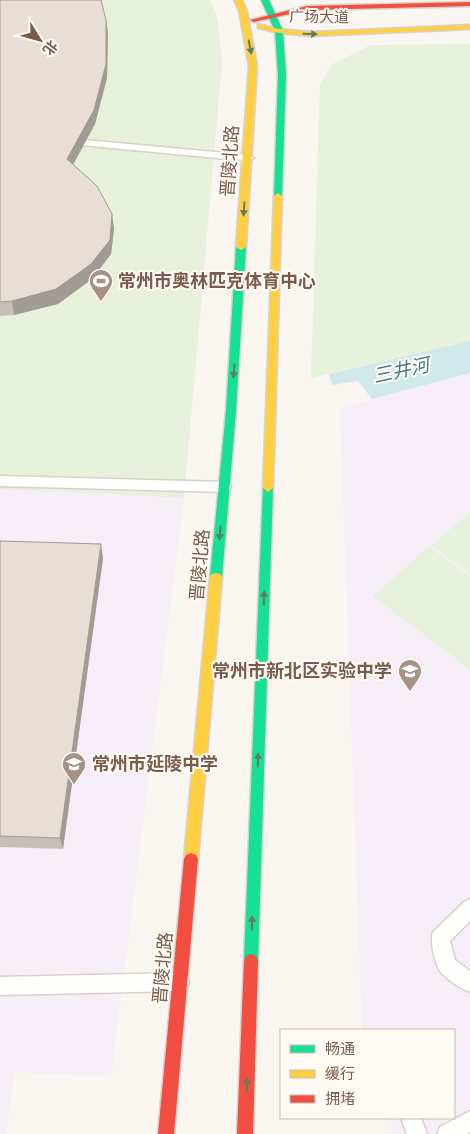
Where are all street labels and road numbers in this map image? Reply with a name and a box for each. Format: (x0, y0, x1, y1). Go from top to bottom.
street label: 广场大道 (289, 7, 349, 27)
street label: 晋陵北路 (217, 124, 243, 198)
street label: 晋陵北路 (186, 528, 214, 602)
street label: 晋陵北路 (149, 931, 177, 1005)

